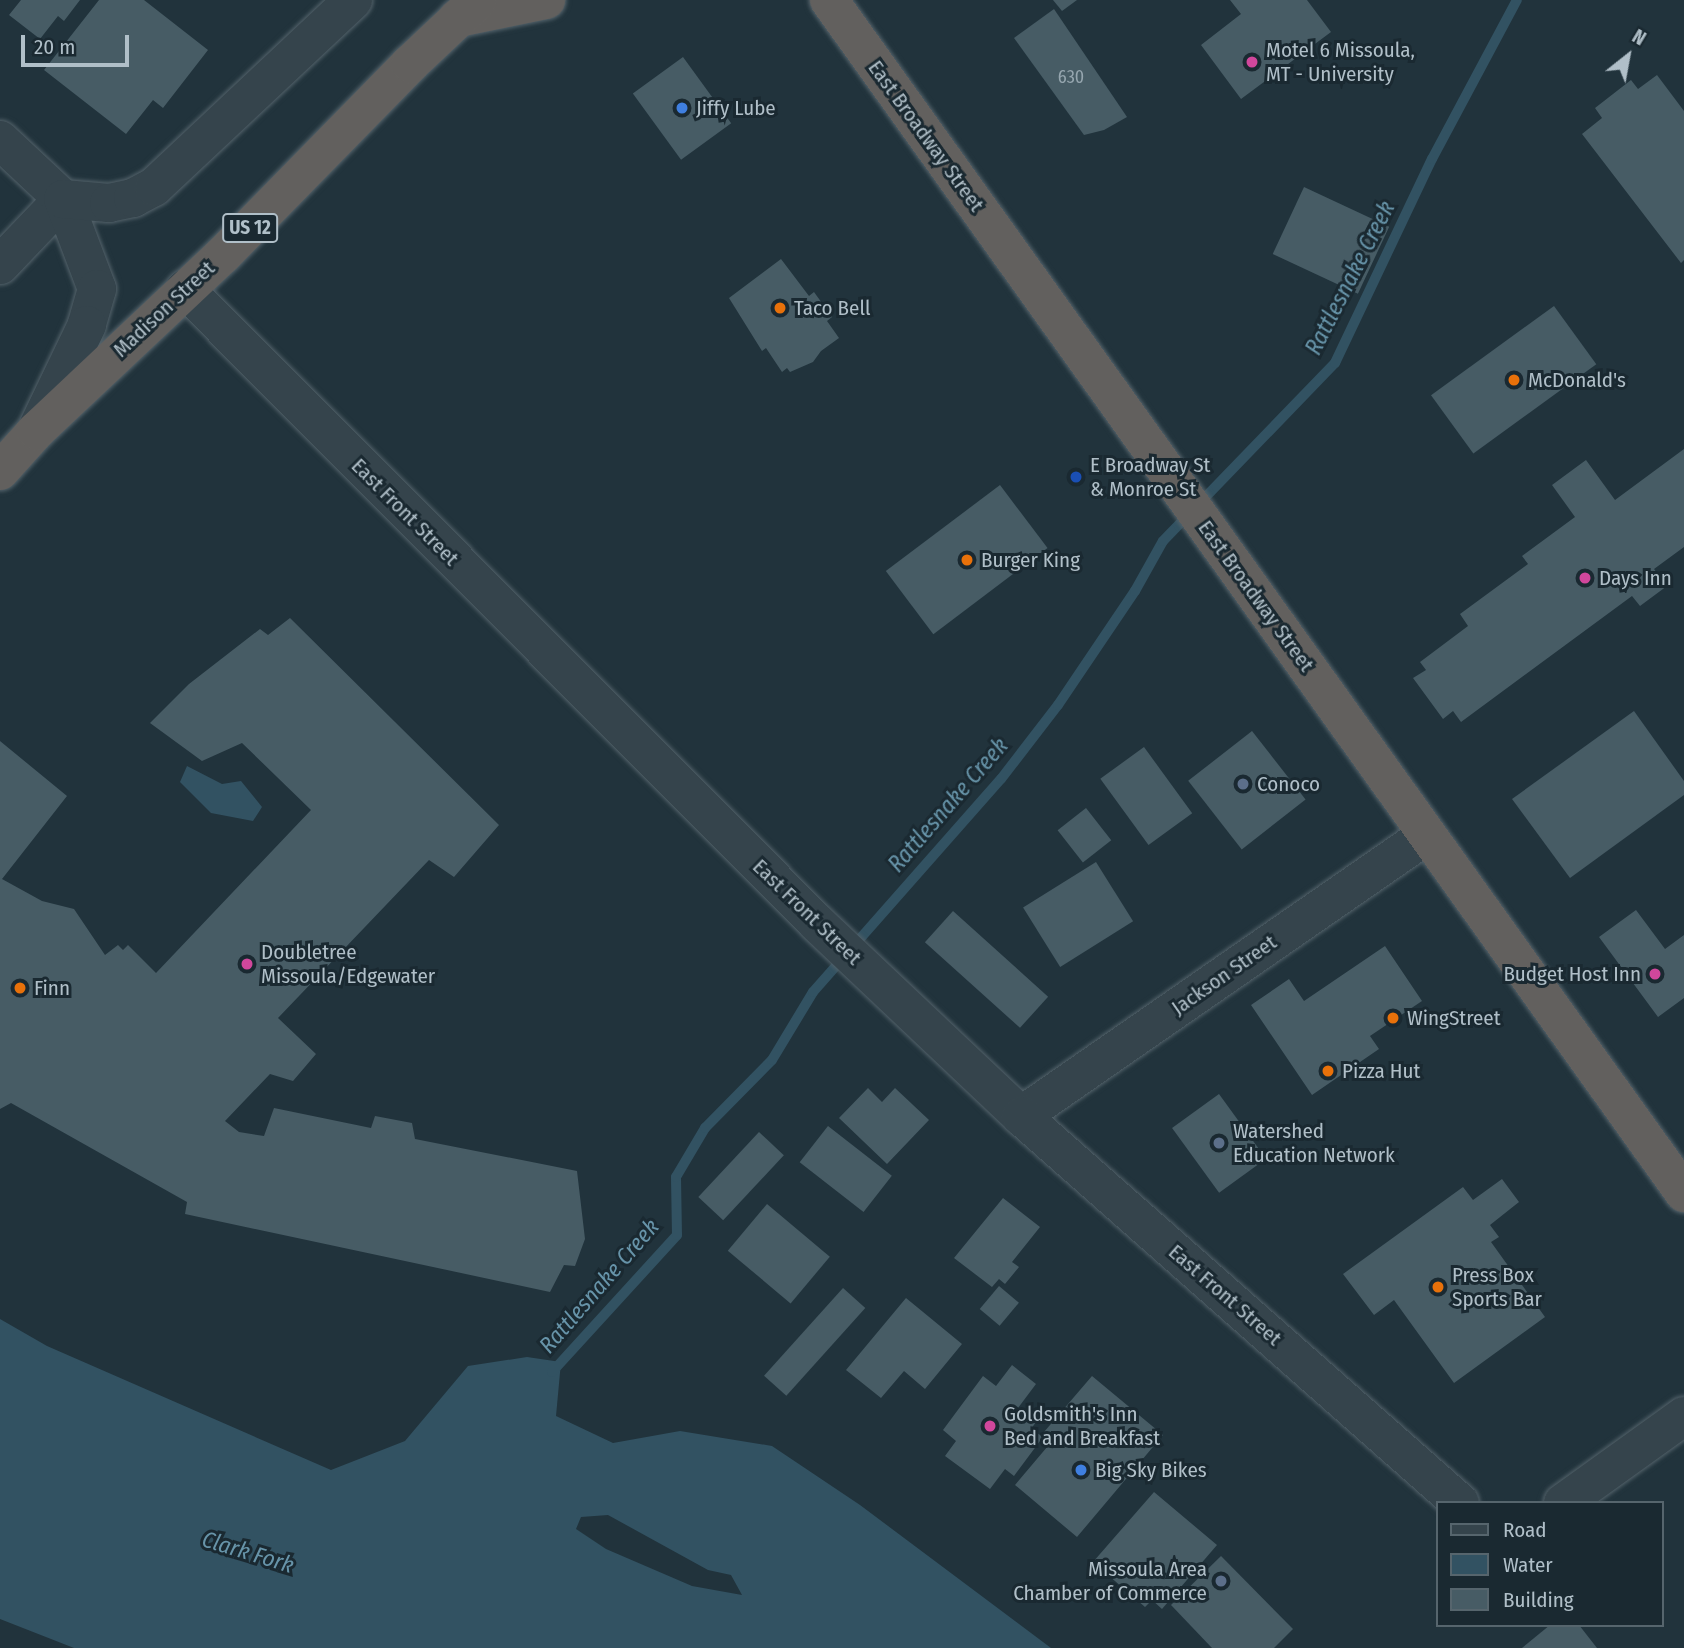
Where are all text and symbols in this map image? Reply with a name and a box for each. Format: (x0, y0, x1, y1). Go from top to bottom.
scale bar (24, 21, 133, 65)
north arrow (1593, 21, 1663, 91)
text: N (1628, 25, 1650, 50)
text: 20 m (34, 34, 75, 60)
place label: Motel 6 Missoula, MT - University (1266, 37, 1415, 87)
marker: Motel 6 Missoula, MT - University (1244, 54, 1260, 70)
street label: East Broadway Street (863, 56, 989, 216)
house number: 630 (1058, 66, 1084, 88)
place label: Jiffy Lube (696, 95, 776, 121)
marker: Jiffy Lube (674, 100, 690, 116)
water label: Rattlesnake Creek (1299, 197, 1401, 359)
road number: US 12 (222, 212, 278, 244)
street label: Madison Street (108, 256, 220, 362)
place label: Taco Bell (794, 295, 870, 321)
marker: Taco Bell (772, 300, 788, 316)
place label: McDonald's (1528, 367, 1626, 393)
marker: McDonald's (1506, 372, 1522, 388)
place label: E Broadway St & Monroe St (1090, 452, 1210, 502)
street label: East Front Street (346, 453, 464, 571)
marker: E Broadway St & Monroe St (1068, 469, 1084, 485)
street label: East Broadway Street (1193, 516, 1319, 676)
place label: Burger King (981, 547, 1080, 573)
marker: Burger King (959, 552, 975, 568)
place label: Days Inn (1599, 565, 1672, 591)
marker: Days Inn (1577, 570, 1593, 586)
water label: Rattlesnake Creek (882, 732, 1014, 878)
place label: Conoco (1257, 771, 1320, 797)
marker: Conoco (1235, 776, 1251, 792)
street label: East Front Street (747, 854, 867, 970)
street label: Jackson Street (1167, 930, 1281, 1020)
place label: Doubletree Missoula/Edgewater (261, 939, 435, 989)
marker: Doubletree Missoula/Edgewater (239, 956, 255, 972)
place label: Budget Host Inn (1503, 961, 1641, 987)
marker: Budget Host Inn (1647, 966, 1663, 982)
place label: Finn (34, 975, 70, 1001)
marker: Finn (12, 980, 28, 996)
place label: WingStreet (1407, 1005, 1501, 1031)
marker: WingStreet (1385, 1010, 1401, 1026)
place label: Pizza Hut (1342, 1058, 1420, 1084)
marker: Pizza Hut (1320, 1063, 1336, 1079)
place label: Watershed Education Network (1233, 1118, 1395, 1168)
marker: Watershed Education Network (1211, 1135, 1227, 1151)
water label: Rattlesnake Creek (533, 1213, 665, 1359)
street label: East Front Street (1163, 1239, 1287, 1351)
place label: Press Box Sports Bar (1452, 1262, 1542, 1312)
marker: Press Box Sports Bar (1430, 1279, 1446, 1295)
place label: Goldsmith's Inn Bed and Breakfast (1004, 1401, 1160, 1451)
marker: Goldsmith's Inn Bed and Breakfast (982, 1418, 998, 1434)
place label: Big Sky Bikes (1095, 1457, 1207, 1483)
marker: Big Sky Bikes (1073, 1462, 1089, 1478)
legend (1436, 1501, 1663, 1627)
text: Road (1503, 1517, 1547, 1543)
water label: Clark Fork (199, 1525, 297, 1579)
text: Water (1503, 1552, 1553, 1578)
place label: Missoula Area Chamber of Commerce (1013, 1556, 1207, 1606)
marker: Missoula Area Chamber of Commerce (1213, 1573, 1229, 1589)
text: Building (1503, 1587, 1574, 1613)

